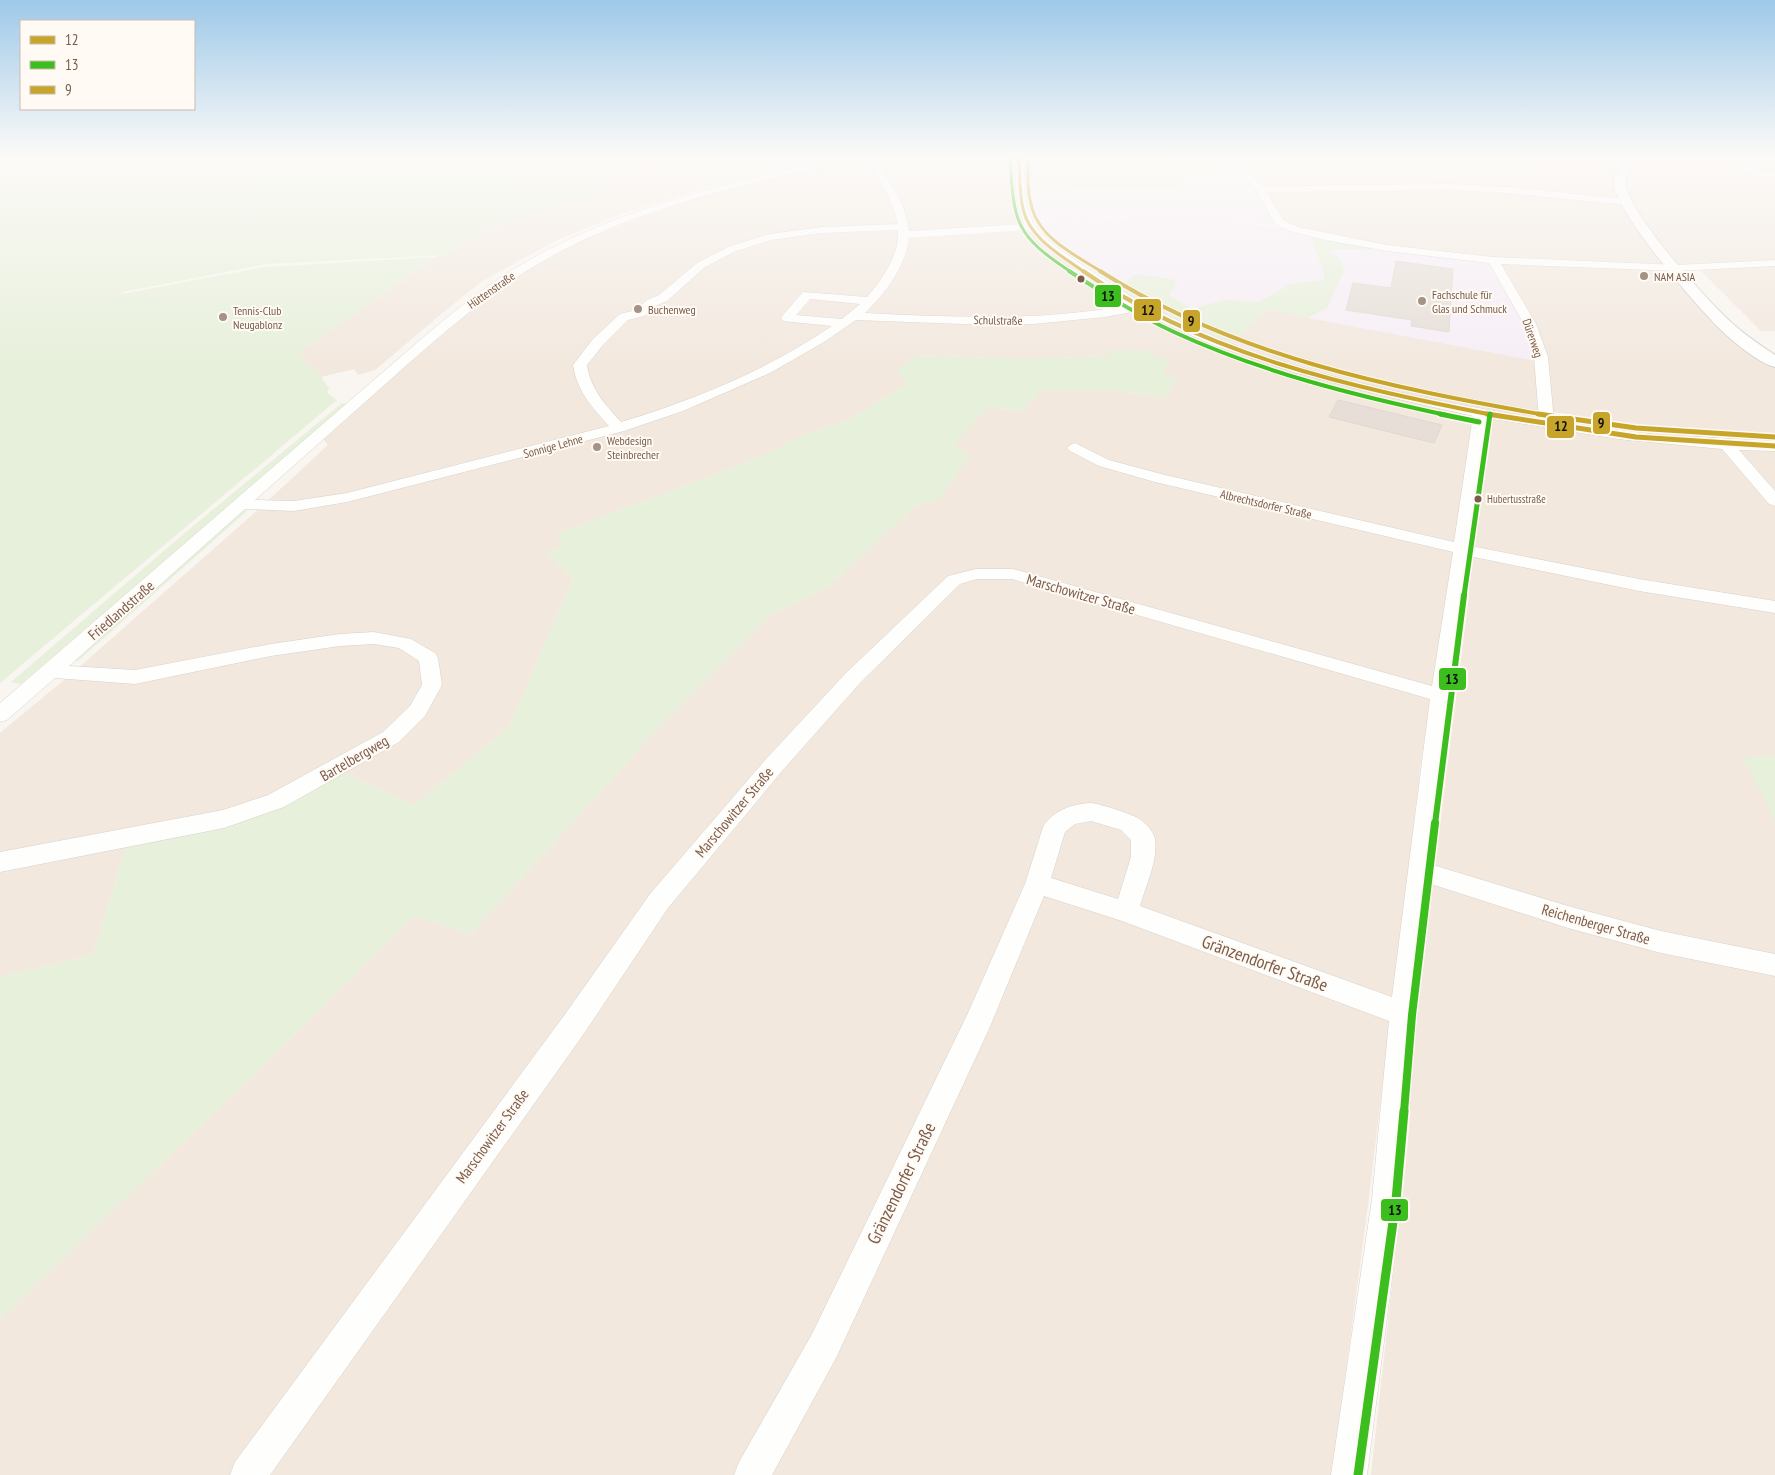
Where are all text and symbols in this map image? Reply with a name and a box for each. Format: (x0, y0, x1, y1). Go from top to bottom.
legend (20, 20, 195, 110)
text: 12 (65, 30, 79, 49)
text: 13 (65, 55, 79, 74)
text: 9 (65, 80, 72, 99)
street label: Hüttenstraße (464, 268, 518, 312)
place label: NAM ASIA (1654, 269, 1696, 284)
marker: NAM ASIA (1638, 270, 1650, 282)
unlabelled marker (1076, 274, 1086, 284)
line badge: 13 (1094, 284, 1122, 308)
text: 13 (1101, 287, 1115, 305)
place label: Fachschule für Glas und Schmuck (1432, 287, 1507, 316)
marker: Fachschule für Glas und Schmuck (1416, 295, 1428, 307)
line badge: 12 (1133, 298, 1162, 322)
text: 12 (1141, 301, 1155, 319)
place label: Buchenweg (648, 302, 696, 317)
place label: Tennis-Club Neugablonz (233, 303, 282, 332)
marker: Buchenweg (632, 303, 644, 315)
line badge: 9 (1182, 309, 1201, 333)
marker: Tennis-Club Neugablonz (217, 311, 229, 323)
street label: Schulstraße (973, 312, 1023, 328)
text: 9 (1188, 312, 1195, 330)
street label: Dürerweg (1519, 317, 1547, 359)
line badge: 9 (1592, 411, 1611, 435)
text: 9 (1598, 414, 1605, 432)
line badge: 12 (1546, 415, 1575, 439)
text: 12 (1554, 417, 1568, 435)
street label: Sonnige Lehne (522, 431, 584, 461)
place label: Webdesign Steinbrecher (607, 433, 660, 462)
marker: Webdesign Steinbrecher (591, 441, 603, 453)
street label: Albrechtsdorfer Straße (1219, 486, 1313, 522)
place label: Hubertusstraße (1487, 492, 1546, 506)
marker: Hubertusstraße (1473, 494, 1483, 504)
street label: Marschowitzer Straße (1024, 569, 1138, 619)
street label: Friedlandstraße (84, 576, 158, 644)
line badge: 13 (1438, 667, 1467, 691)
text: 13 (1445, 670, 1459, 688)
street label: Bartelbergweg (316, 731, 392, 785)
street label: Marschowitzer Straße (691, 763, 777, 861)
street label: Reichenberger Straße (1540, 899, 1652, 949)
street label: Gränzendorfer Straße (1199, 930, 1331, 996)
street label: Marschowitzer Straße (451, 1085, 533, 1187)
street label: Gränzendorfer Straße (862, 1118, 940, 1248)
line badge: 13 (1380, 1198, 1409, 1222)
text: 13 (1388, 1201, 1402, 1219)

